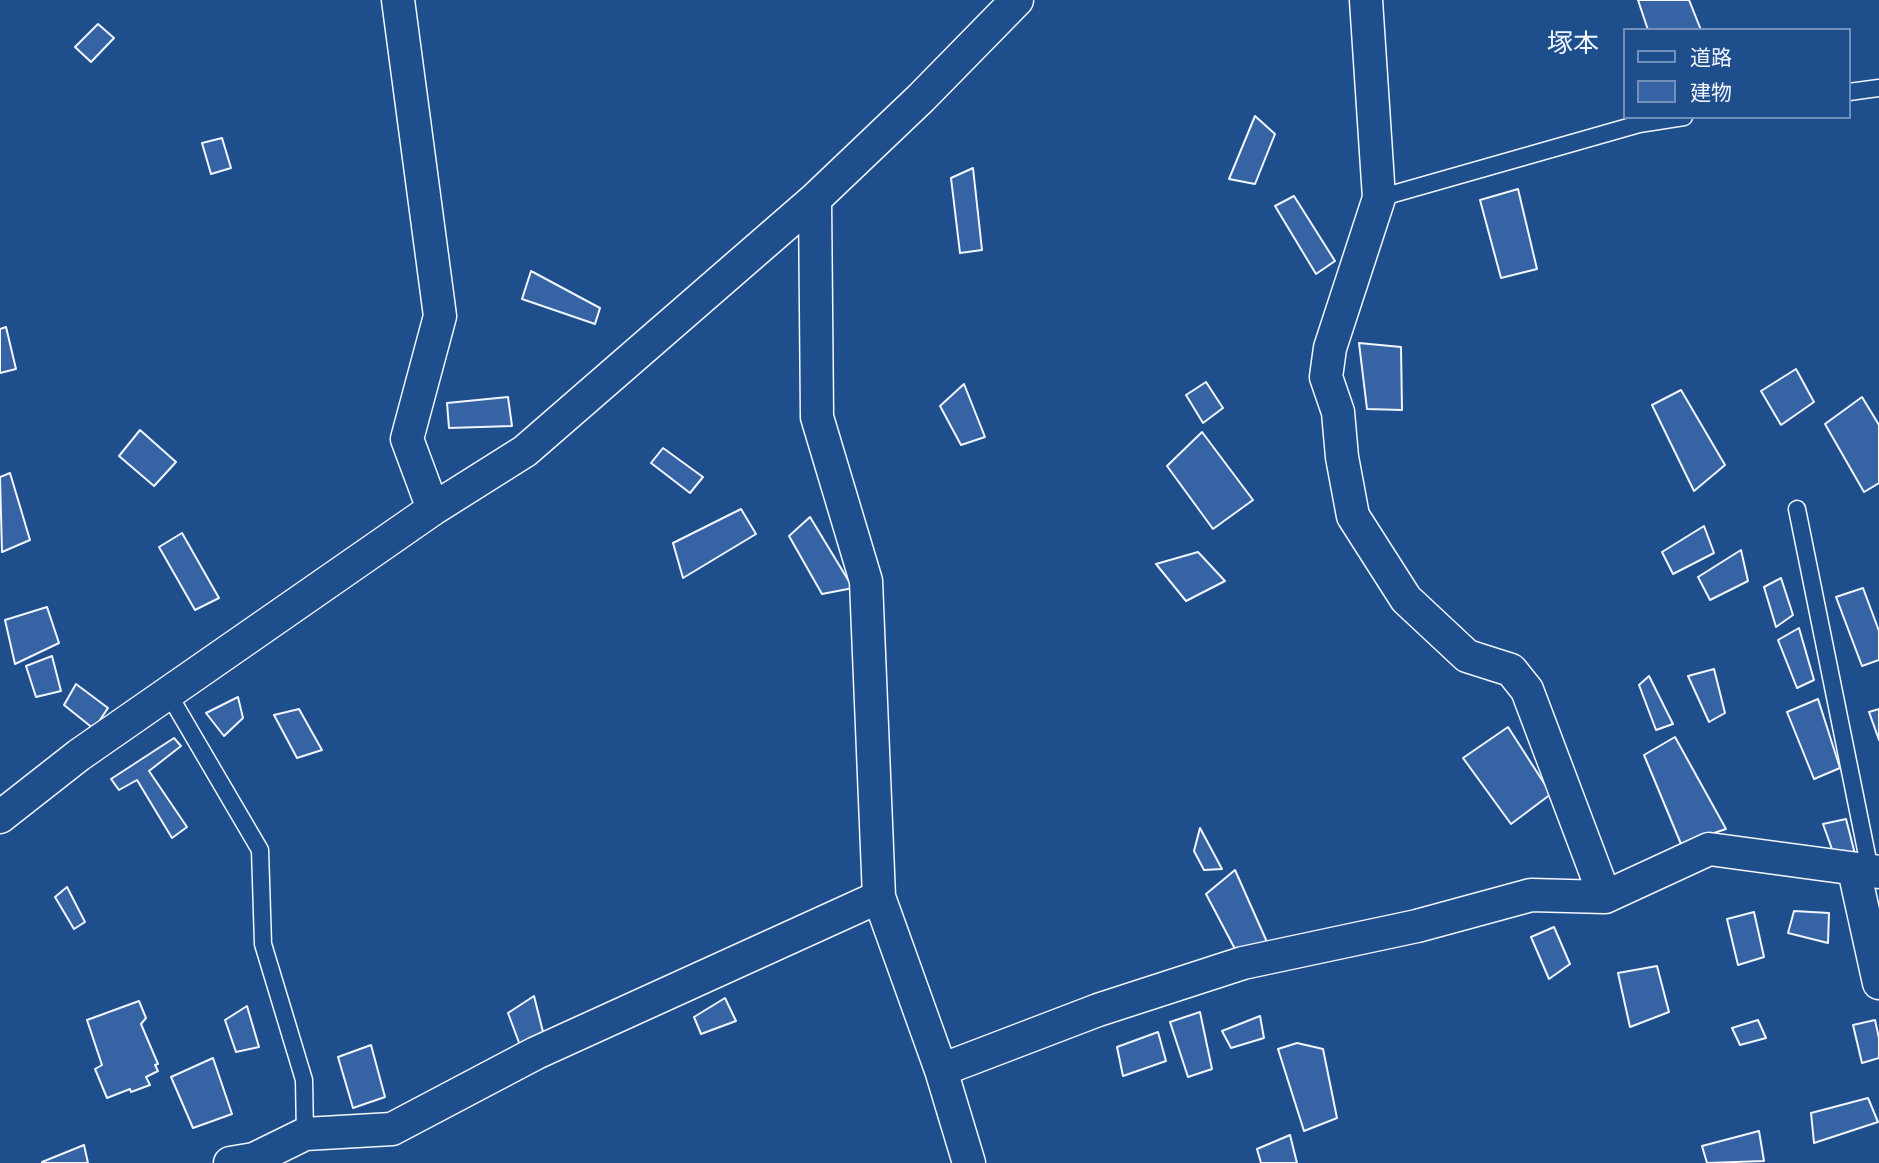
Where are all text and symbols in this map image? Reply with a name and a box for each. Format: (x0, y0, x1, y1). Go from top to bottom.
legend (1624, 28, 1851, 119)
district label: 塚本 (1547, 29, 1599, 61)
text: 道路 (1690, 43, 1732, 72)
text: 建物 (1690, 78, 1732, 107)

